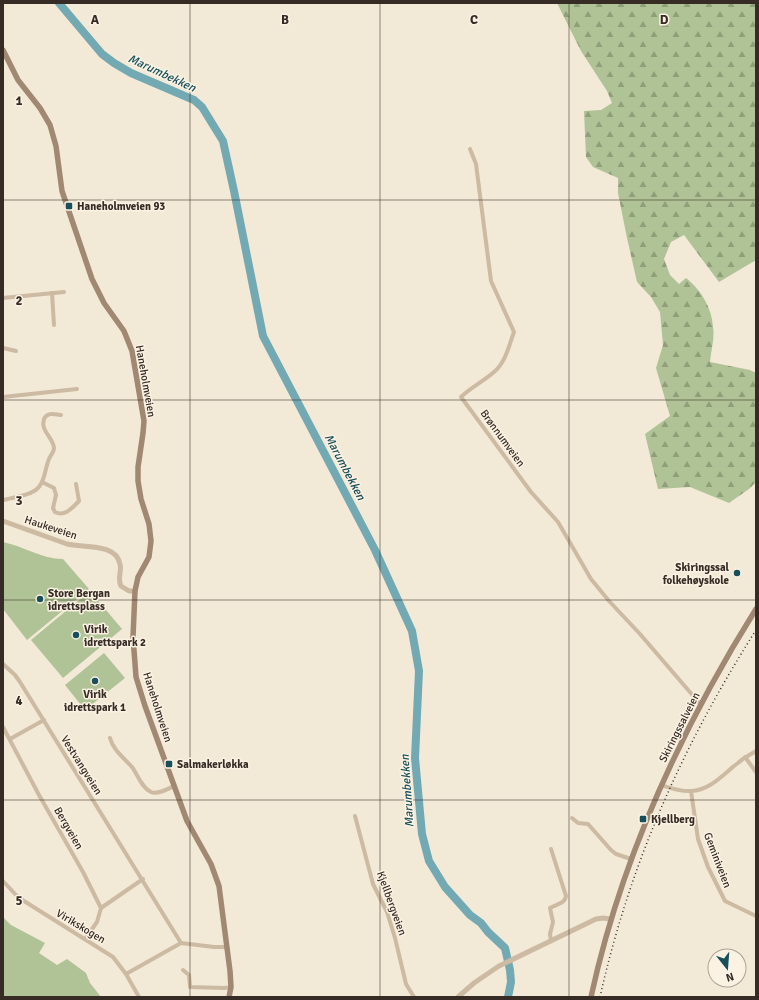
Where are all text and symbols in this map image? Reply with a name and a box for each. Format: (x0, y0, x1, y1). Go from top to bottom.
text: A (91, 12, 100, 28)
text: B (281, 12, 289, 28)
text: C (470, 12, 478, 28)
text: D (660, 12, 669, 28)
water label: Marumbekken (126, 51, 198, 96)
text: 1 (15, 93, 23, 109)
place label: Haneholmveien 93 (77, 200, 165, 213)
marker: Haneholmveien 93 (64, 201, 74, 211)
text: 2 (15, 293, 23, 309)
street label: Haneholmveien (133, 344, 158, 418)
street label: Brønnumveien (477, 407, 528, 469)
water label: Marumbekken (321, 431, 369, 503)
text: 3 (15, 493, 23, 509)
street label: Haukeveien (23, 513, 79, 542)
place label: Skiringssal folkehøyskole (662, 561, 730, 587)
marker: Skiringssal folkehøyskole (732, 568, 742, 578)
place label: Store Bergan idrettsplass (48, 587, 110, 613)
marker: Store Bergan idrettsplass (35, 594, 45, 604)
place label: Virik idrettspark 2 (84, 623, 146, 649)
marker: Virik idrettspark 2 (71, 630, 81, 640)
street label: Haneholmveien (140, 670, 175, 744)
marker: Virik idrettspark 1 (90, 676, 100, 686)
place label: Virik idrettspark 1 (64, 688, 126, 714)
street label: Skiringssalveien (656, 690, 703, 764)
text: 4 (15, 693, 23, 709)
street label: Vestvangveien (58, 733, 105, 797)
water label: Marumbekken (397, 754, 418, 828)
place label: Salmakerløkka (177, 758, 249, 771)
marker: Salmakerløkka (164, 759, 174, 769)
street label: Bergveien (51, 805, 86, 852)
place label: Kjellberg (651, 813, 695, 826)
marker: Kjellberg (638, 814, 648, 824)
street label: Geminiveien (701, 831, 734, 890)
street label: Kjellbergveien (374, 869, 409, 937)
text: 5 (15, 893, 23, 909)
street label: Virikskogen (54, 907, 108, 946)
north arrow (707, 948, 747, 988)
text: N (724, 970, 735, 984)

